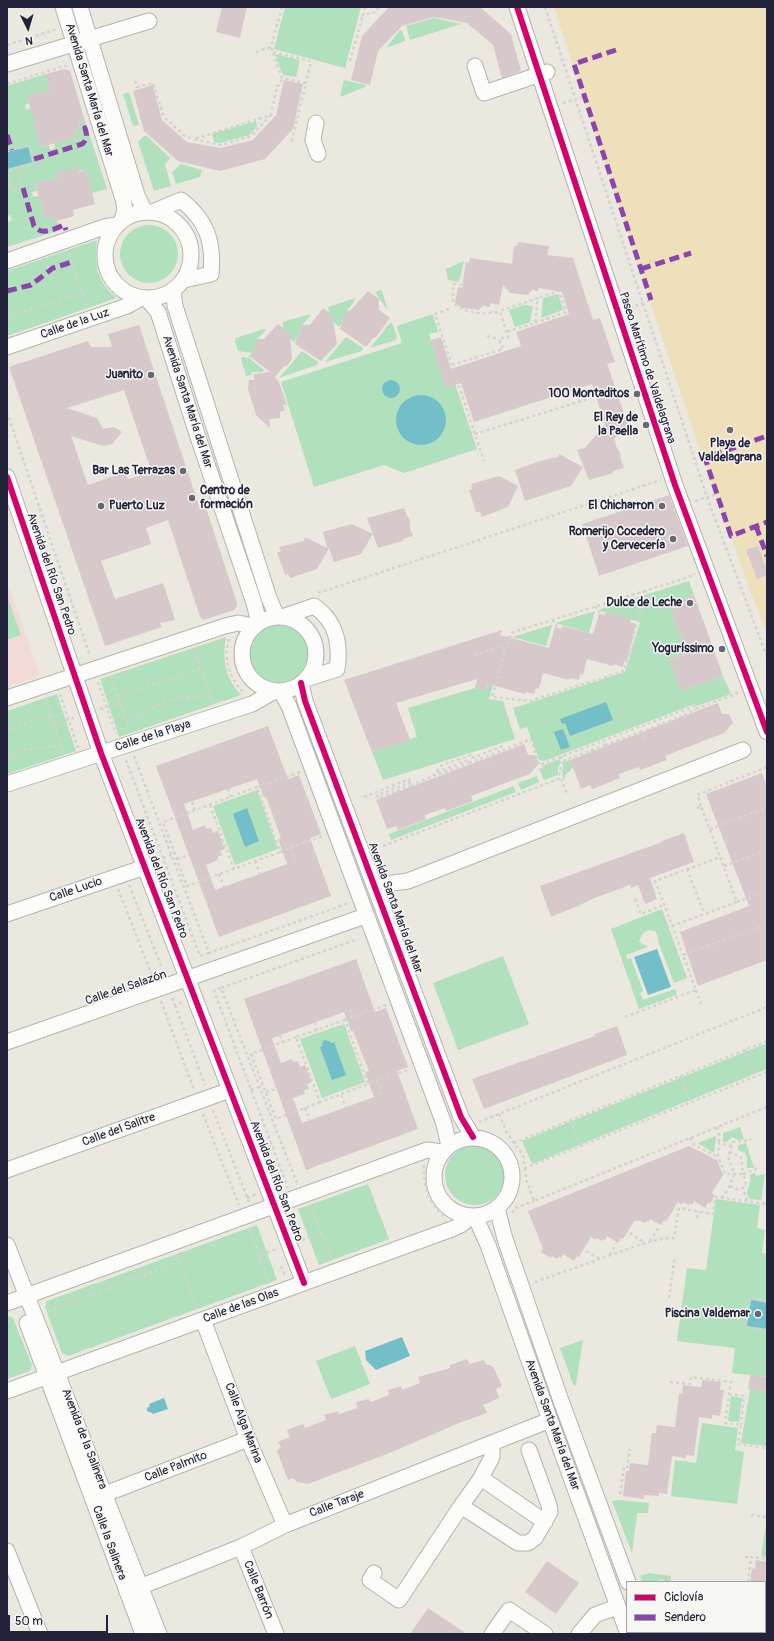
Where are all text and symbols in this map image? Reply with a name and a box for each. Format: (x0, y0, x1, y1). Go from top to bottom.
north arrow (8, 8, 48, 48)
street label: Avenida Santa María del Mar (62, 21, 116, 159)
text: N (25, 34, 33, 47)
street label: Paseo Marítimo de Valdelagrana (616, 290, 678, 446)
street label: Calle de la Luz (39, 305, 111, 343)
street label: Avenida Santa María del Mar (159, 334, 215, 470)
place label: Juanito (106, 368, 143, 382)
marker: Juanito (146, 370, 156, 380)
place label: 100 Montaditos (549, 387, 629, 401)
marker: 100 Montaditos (632, 389, 642, 399)
place label: El Rey de la Paella (594, 411, 638, 439)
marker: El Rey de la Paella (641, 420, 651, 430)
marker: Playa de Valdelagrana (725, 425, 735, 435)
place label: Playa de Valdelagrana (698, 437, 762, 465)
place label: Bar Las Terrazas (92, 464, 175, 478)
marker: Bar Las Terrazas (178, 466, 188, 476)
place label: Centro de formación (200, 484, 253, 512)
marker: Centro de formación (187, 493, 197, 503)
place label: Puerto Luz (109, 499, 165, 513)
place label: El Chicharron (588, 499, 654, 513)
marker: Puerto Luz (96, 501, 106, 511)
marker: El Chicharron (657, 501, 667, 511)
street label: Avenida del Río San Pedro (23, 511, 79, 637)
place label: Romerijo Cocedero y Cervecería (569, 525, 665, 553)
marker: Romerijo Cocedero y Cervecería (668, 534, 678, 544)
place label: Dulce de Leche (606, 596, 682, 610)
marker: Dulce de Leche (685, 598, 695, 608)
place label: Yoguríssimo (652, 642, 714, 656)
marker: Yoguríssimo (717, 644, 727, 654)
street label: Calle de la Playa (113, 717, 193, 755)
street label: Avenida del Río San Pedro (131, 815, 191, 941)
street label: Avenida Santa María del Mar (364, 840, 426, 976)
street label: Calle Lucio (48, 874, 104, 906)
street label: Calle del Salazón (83, 967, 169, 1009)
street label: Calle del Salitre (80, 1110, 158, 1150)
street label: Avenida del Río San Pedro (246, 1118, 306, 1244)
street label: Calle de las Olas (201, 1286, 281, 1326)
place label: Piscina Valdemar (665, 1307, 750, 1321)
marker: Piscina Valdemar (753, 1309, 763, 1319)
street label: Avenida Santa María del Mar (521, 1357, 583, 1493)
street label: Calle Alga Marina (221, 1381, 265, 1465)
street label: Avenida de la Salinera (58, 1387, 110, 1491)
street label: Calle Palmito (143, 1448, 209, 1486)
street label: Calle Taraje (308, 1487, 366, 1521)
street label: Calle la Salinera (89, 1504, 129, 1582)
street label: Calle Barrón (240, 1559, 276, 1621)
legend (626, 1581, 766, 1633)
text: Ciclovía (664, 1590, 703, 1605)
scale bar (10, 1607, 110, 1633)
text: Sendero (664, 1610, 706, 1625)
text: 50 m (15, 1614, 43, 1629)

